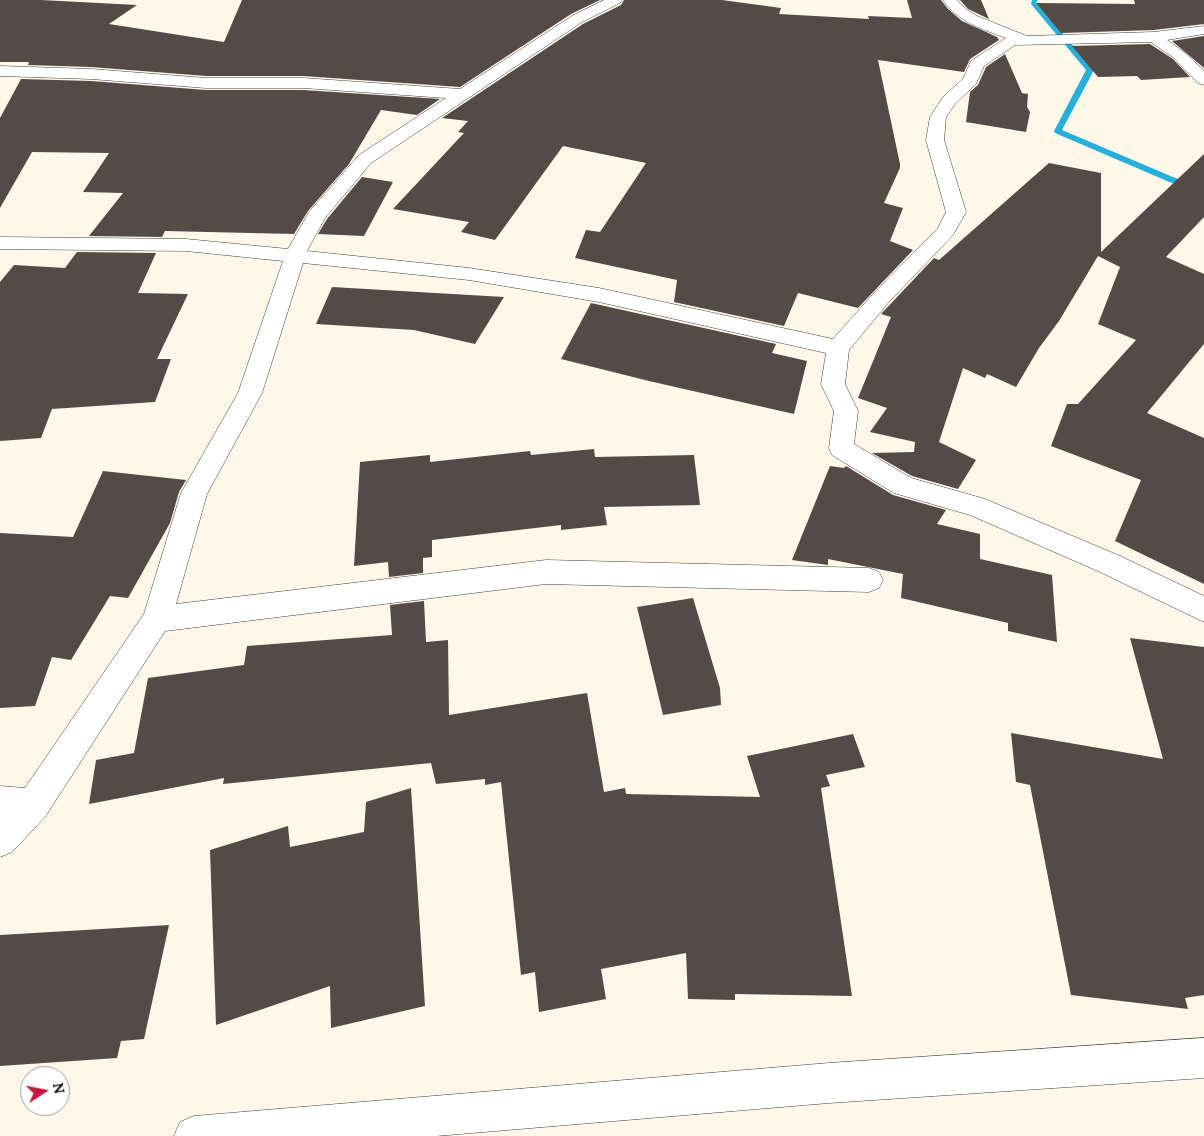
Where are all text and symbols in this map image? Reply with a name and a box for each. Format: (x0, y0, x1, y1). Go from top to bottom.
north arrow (20, 1066, 70, 1116)
text: N (49, 1081, 69, 1095)

